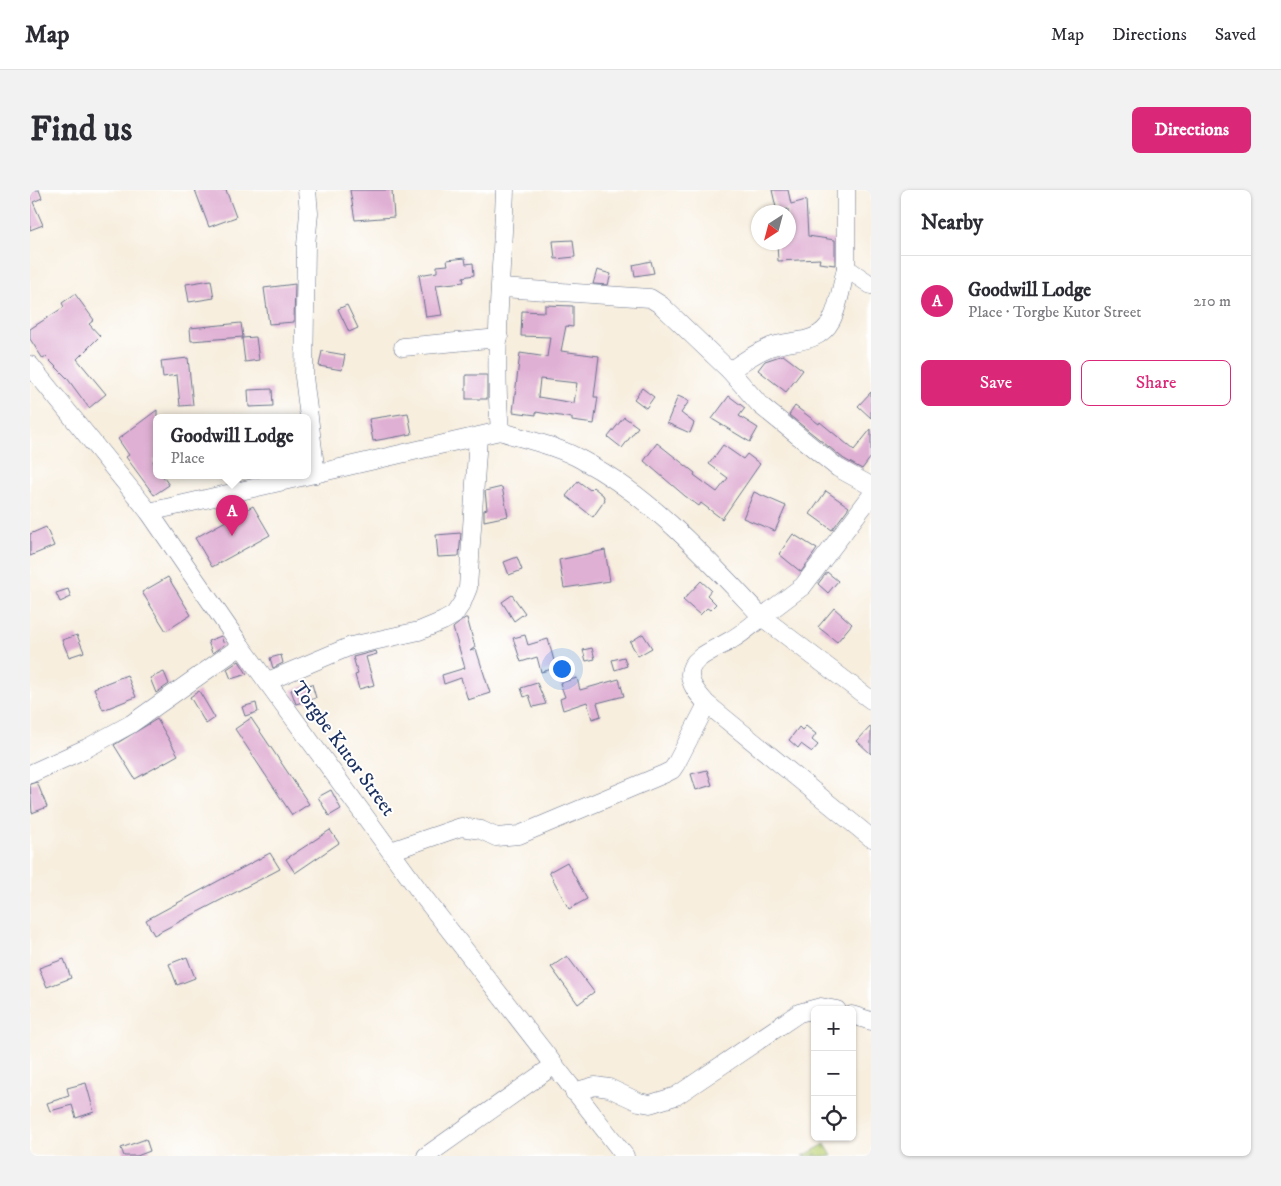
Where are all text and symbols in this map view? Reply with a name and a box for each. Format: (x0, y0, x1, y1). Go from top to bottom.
text: Map (25, 20, 69, 50)
text: Map (1051, 24, 1084, 46)
text: Directions (1112, 24, 1187, 46)
text: Saved (1215, 24, 1256, 46)
button: Directions (1132, 107, 1251, 153)
text: Find us (30, 108, 132, 152)
north arrow (751, 205, 796, 250)
text: Nearby (921, 210, 983, 236)
text: Goodwill Lodge (968, 279, 1091, 302)
text: A (932, 291, 942, 311)
text: 210 m (1193, 291, 1231, 311)
text: Place · Torgbe Kutor Street (968, 302, 1141, 322)
button: Save (921, 360, 1071, 406)
button: Share (1081, 360, 1231, 406)
popup (153, 414, 311, 479)
text: Goodwill Lodge (170, 425, 294, 448)
text: Place (170, 448, 205, 468)
pin: A (216, 495, 248, 536)
your location (549, 656, 575, 682)
street label: Torgbe Kutor Street (286, 677, 400, 821)
map controls (811, 1006, 856, 1141)
button: + (811, 1006, 856, 1051)
button: − (811, 1051, 856, 1096)
button: locate (811, 1096, 856, 1141)

